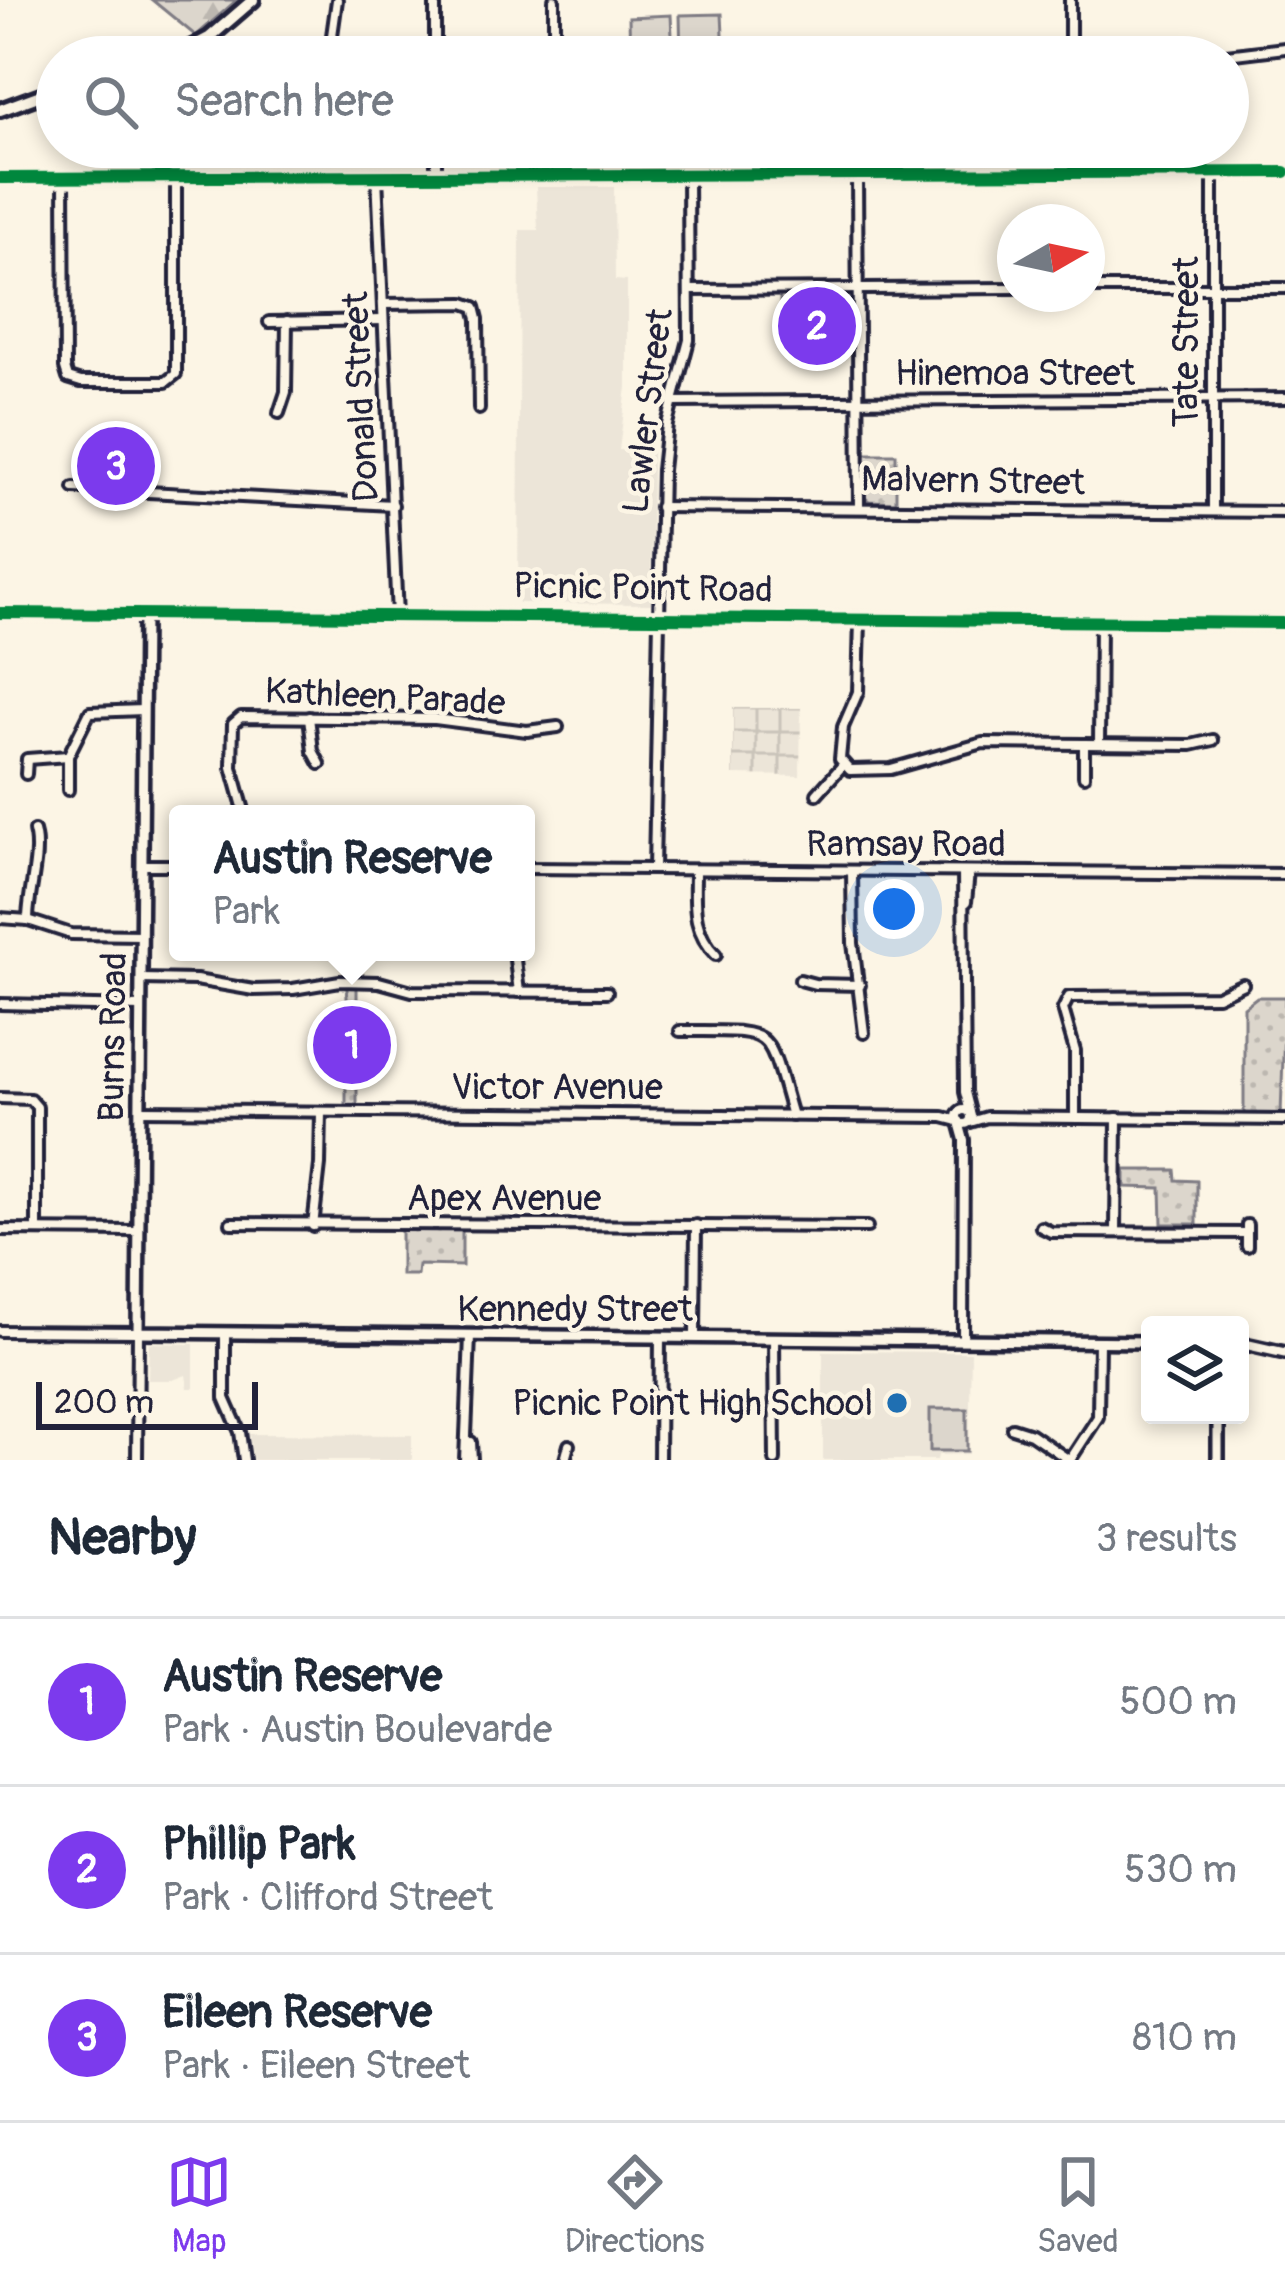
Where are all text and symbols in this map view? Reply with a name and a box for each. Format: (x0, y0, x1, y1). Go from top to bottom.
search box (36, 36, 1249, 168)
icon: search (78, 69, 144, 135)
text: Search here (174, 74, 394, 130)
north arrow (997, 204, 1105, 312)
street label: Tate Street (1164, 256, 1209, 428)
pin: 2 (778, 281, 856, 371)
street label: Donald Street (333, 290, 389, 503)
street label: Lawler Street (613, 306, 683, 516)
street label: Hinemoa Street (895, 351, 1136, 396)
pin: 3 (77, 421, 155, 511)
street label: Malvern Street (861, 457, 1086, 505)
street label: Picnic Point Road (513, 563, 773, 613)
street label: Kathleen Parade (264, 668, 507, 726)
popup (169, 805, 535, 961)
street label: Ramsay Road (806, 822, 1006, 867)
text: Austin Reserve (212, 831, 492, 887)
your location (864, 879, 924, 939)
text: Park (212, 887, 280, 936)
street label: Burns Road (89, 952, 137, 1122)
pin: 1 (313, 1000, 391, 1090)
street label: Victor Avenue (451, 1065, 663, 1110)
street label: Apex Avenue (407, 1176, 602, 1221)
street label: Kennedy Street (457, 1287, 693, 1332)
map controls (1141, 1316, 1249, 1424)
button: layers (1141, 1316, 1249, 1424)
scale bar (36, 1376, 258, 1429)
place label: Picnic Point High School (512, 1381, 873, 1426)
text: 200 m (54, 1382, 154, 1423)
marker: Picnic Point High School (884, 1390, 910, 1416)
text: Nearby (48, 1506, 196, 1570)
text: 3 results (1096, 1514, 1237, 1563)
text: Austin Reserve (162, 1649, 442, 1705)
text: 1 (79, 1677, 95, 1726)
text: 500 m (1119, 1677, 1237, 1726)
text: Park · Austin Boulevarde (162, 1705, 552, 1754)
text: Phillip Park (162, 1817, 356, 1873)
text: 2 (76, 1845, 98, 1894)
text: 530 m (1124, 1845, 1237, 1894)
text: Park · Clifford Street (162, 1873, 493, 1922)
text: Eileen Reserve (162, 1985, 432, 2041)
text: 3 (76, 2013, 98, 2062)
text: 810 m (1132, 2013, 1237, 2062)
text: Park · Eileen Street (162, 2041, 470, 2090)
tab: Map (166, 2149, 232, 2262)
tab: Directions (565, 2149, 705, 2262)
tab: Saved (1037, 2149, 1119, 2262)

